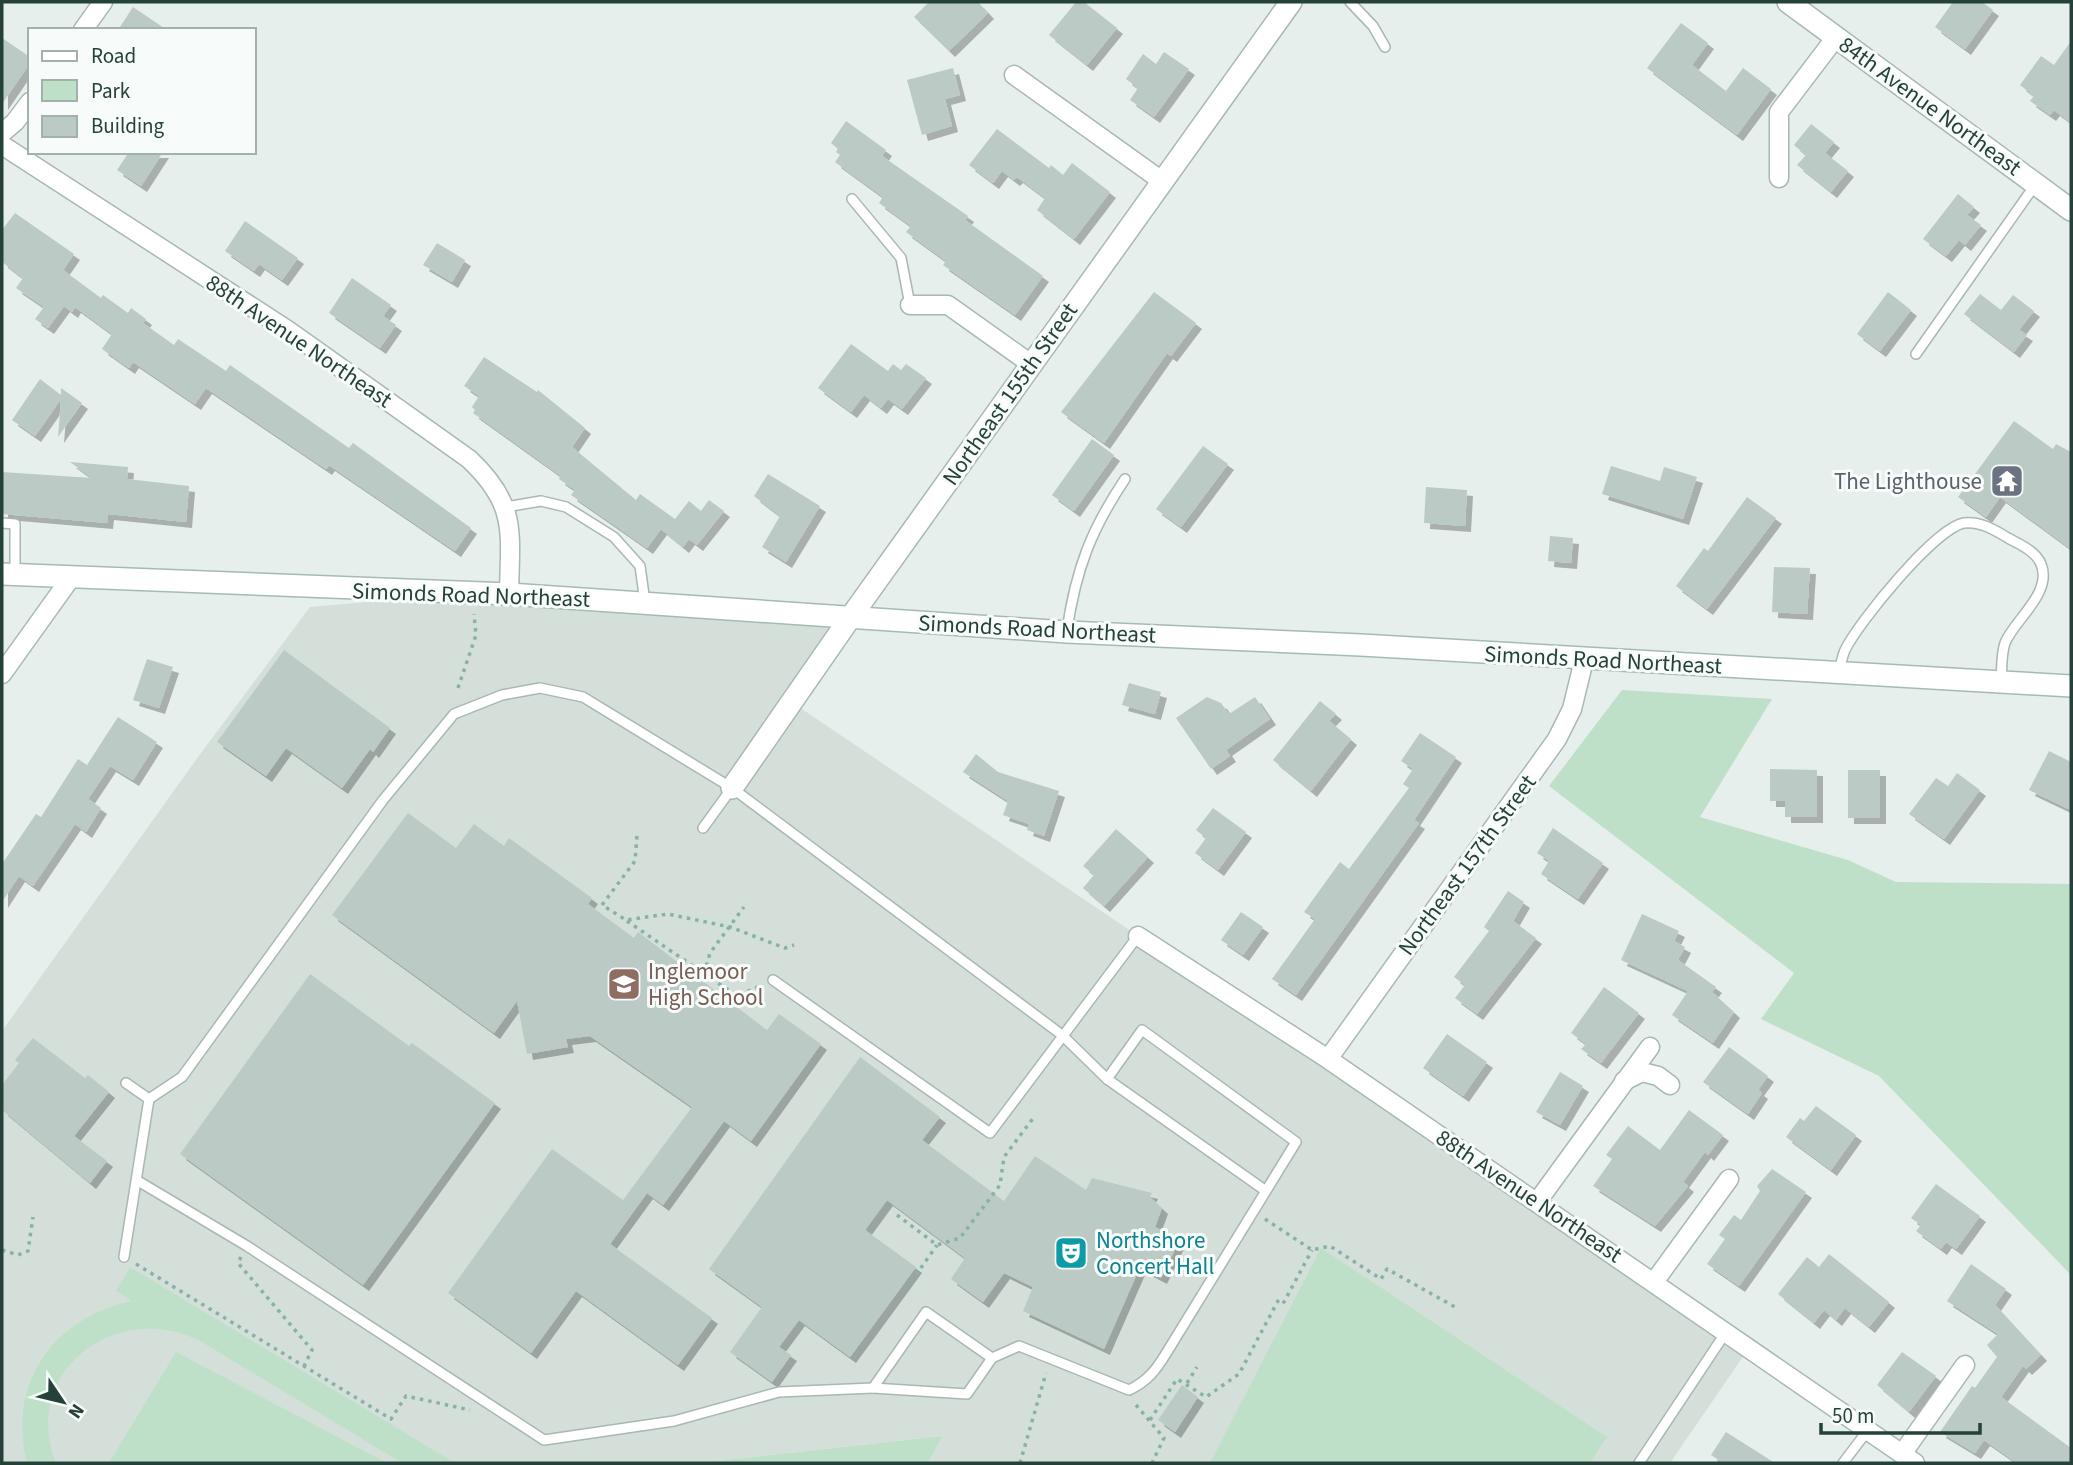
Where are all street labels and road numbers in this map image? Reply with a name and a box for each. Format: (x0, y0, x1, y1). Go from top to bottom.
street label: 84th Avenue Northeast (1832, 28, 2028, 184)
street label: 88th Avenue Northeast (199, 266, 399, 416)
street label: Northeast 155th Street (934, 296, 1086, 492)
street label: Simonds Road Northeast (351, 574, 591, 616)
street label: Simonds Road Northeast (917, 606, 1157, 652)
street label: Simonds Road Northeast (1483, 637, 1723, 683)
street label: Northeast 157th Street (1390, 767, 1544, 962)
street label: 88th Avenue Northeast (1429, 1121, 1629, 1271)

